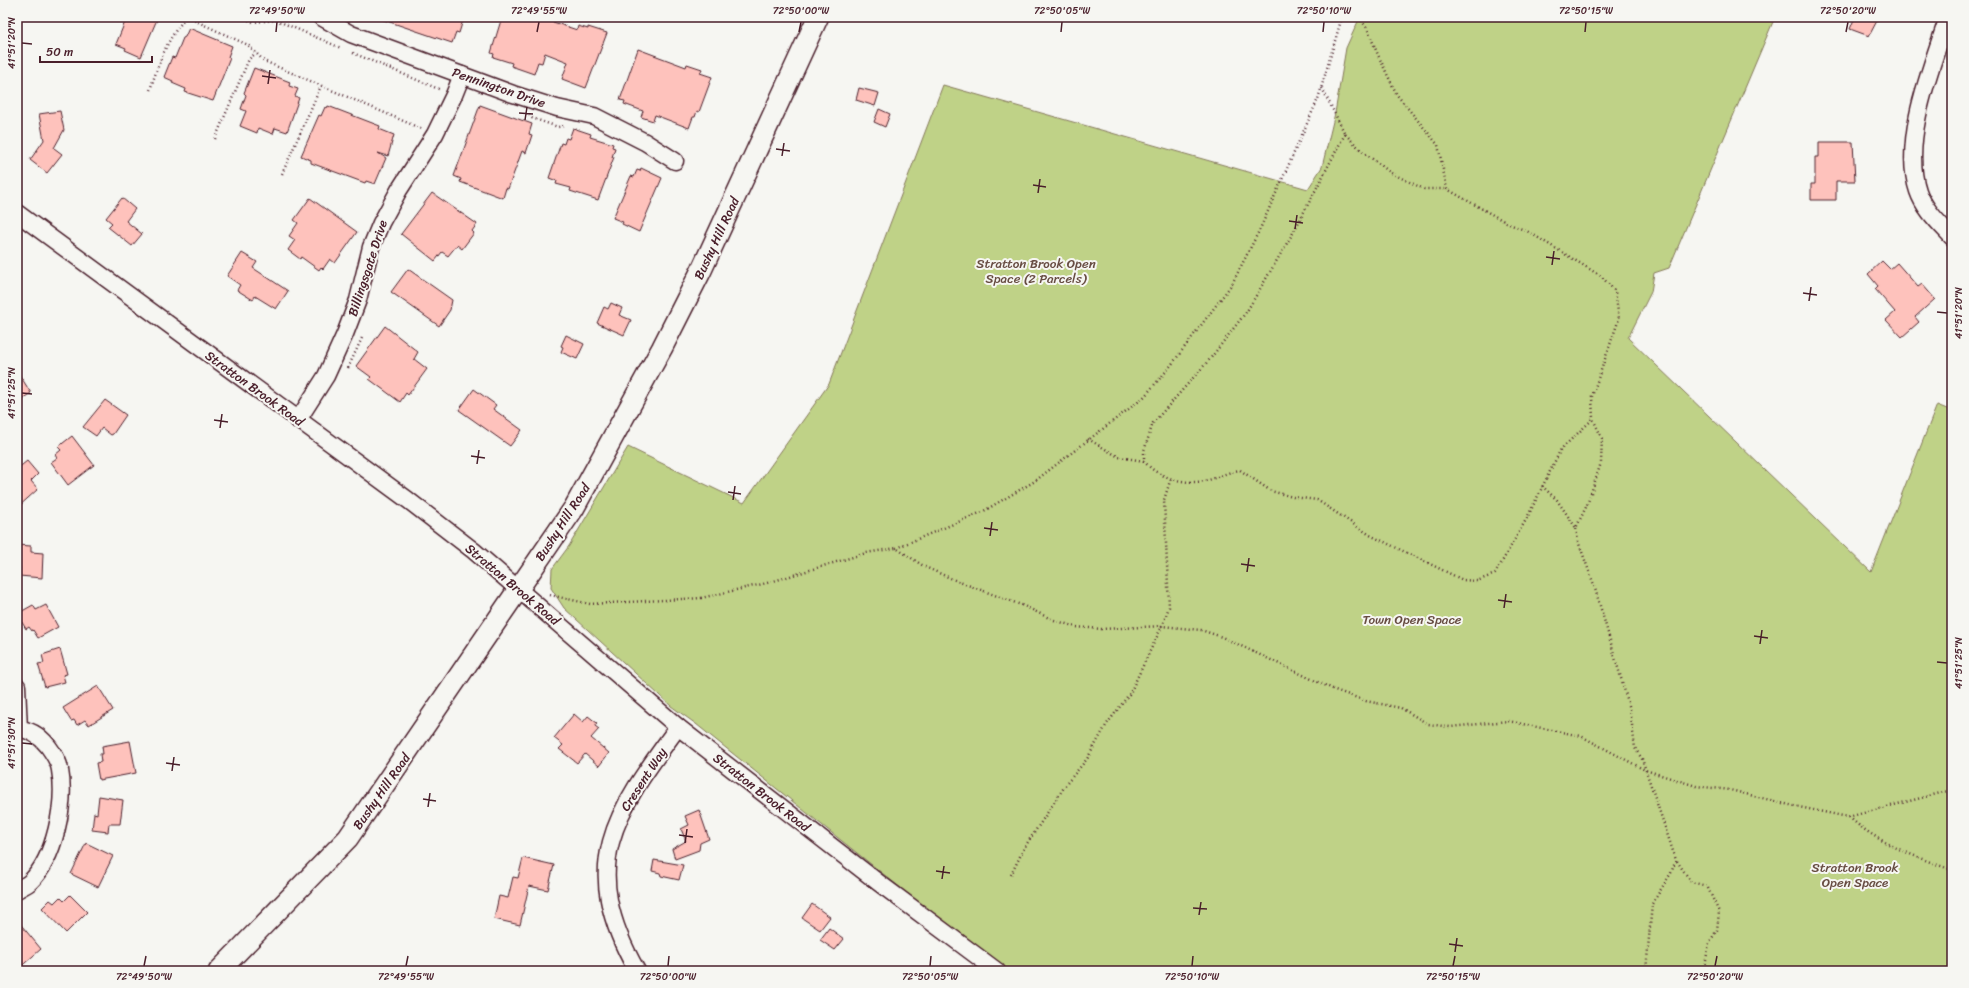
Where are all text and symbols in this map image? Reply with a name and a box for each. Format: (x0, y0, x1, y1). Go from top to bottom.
text: 72°49'50"W (249, 2, 305, 20)
text: 72°49'55"W (511, 2, 567, 20)
text: 72°50'00"W (773, 2, 829, 20)
text: 72°50'05"W (1034, 2, 1090, 20)
text: 72°50'10"W (1297, 2, 1351, 20)
text: 72°50'15"W (1559, 2, 1613, 20)
text: 72°50'20"W (1820, 2, 1876, 20)
text: 41°51'20"N (3, 17, 21, 69)
scale bar (40, 38, 152, 64)
text: 50 m (46, 41, 73, 63)
street label: Pennington Drive (449, 61, 549, 114)
street label: Bushy Hill Road (687, 192, 746, 283)
street label: Billingsgate Drive (341, 217, 394, 319)
park label: Stratton Brook Open Space (2 Parcels) (976, 252, 1096, 290)
text: 41°51'20"N (1950, 287, 1968, 339)
street label: Stratton Brook Road (200, 344, 310, 433)
text: 41°51'25"N (3, 367, 21, 419)
street label: Bushy Hill Road (528, 478, 597, 566)
street label: Stratton Brook Road (460, 538, 566, 632)
park label: Town Open Space (1362, 608, 1462, 631)
text: 41°51'25"N (1950, 637, 1968, 689)
text: 41°51'30"N (3, 717, 21, 769)
street label: Cresent Way (614, 743, 673, 816)
street label: Bushy Hill Road (346, 747, 417, 834)
street label: Stratton Brook Road (708, 747, 816, 839)
park label: Stratton Brook Open Space (1812, 856, 1899, 894)
text: 72°49'50"W (116, 968, 172, 986)
text: 72°49'55"W (378, 968, 434, 986)
text: 72°50'00"W (640, 968, 696, 986)
text: 72°50'05"W (902, 968, 958, 986)
text: 72°50'10"W (1165, 968, 1219, 986)
text: 72°50'15"W (1426, 968, 1480, 986)
text: 72°50'20"W (1687, 968, 1743, 986)

